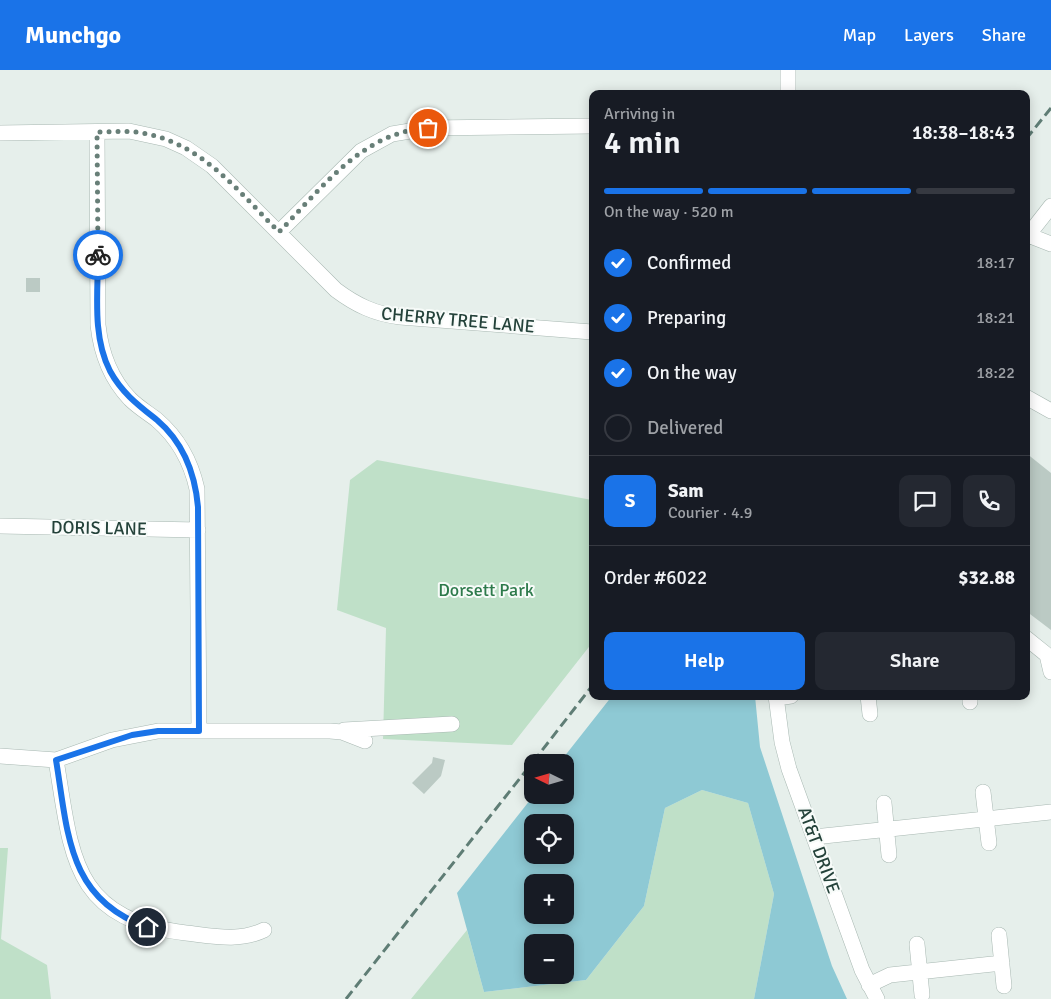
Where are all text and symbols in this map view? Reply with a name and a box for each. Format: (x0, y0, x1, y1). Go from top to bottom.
text: Munchgo (25, 20, 121, 50)
text: Map (843, 24, 876, 46)
text: Layers (904, 24, 954, 46)
text: Share (982, 24, 1026, 46)
text: Arriving in (604, 104, 675, 124)
pin (407, 107, 449, 149)
icon: bag (414, 114, 442, 142)
text: 18:38–18:43 (912, 121, 1015, 145)
text: 4 min (604, 123, 681, 162)
text: On the way · 520 m (604, 202, 734, 222)
courier (73, 230, 123, 280)
icon: bike (84, 241, 112, 269)
icon: check (604, 249, 632, 277)
text: Confirmed (647, 251, 731, 275)
text: 18:17 (976, 253, 1015, 273)
street label: CHERRY TREE LANE (380, 302, 536, 338)
icon: check (604, 304, 632, 332)
text: Preparing (647, 306, 726, 330)
text: 18:21 (976, 308, 1015, 328)
icon: check (604, 359, 632, 387)
text: On the way (647, 361, 737, 385)
text: 18:22 (976, 363, 1015, 383)
text: Delivered (647, 416, 723, 440)
button: chat (899, 475, 951, 527)
button: phone (963, 475, 1015, 527)
text: Sam (668, 479, 704, 503)
text: S (625, 489, 635, 513)
text: Courier · 4.9 (668, 503, 752, 523)
street label: DORIS LANE (51, 516, 147, 540)
text: Order #6022 (604, 566, 707, 590)
text: $32.88 (958, 566, 1015, 590)
park label: Dorsett Park (438, 579, 534, 601)
button: Help (604, 632, 805, 690)
button: Share (815, 632, 1015, 690)
north arrow (524, 754, 574, 804)
map controls (524, 754, 574, 984)
street label: AT&T DRIVE (793, 804, 845, 896)
button: locate (524, 814, 574, 864)
button: + (524, 874, 574, 924)
pin (126, 906, 168, 948)
icon: home (133, 913, 161, 941)
button: − (524, 934, 574, 984)

